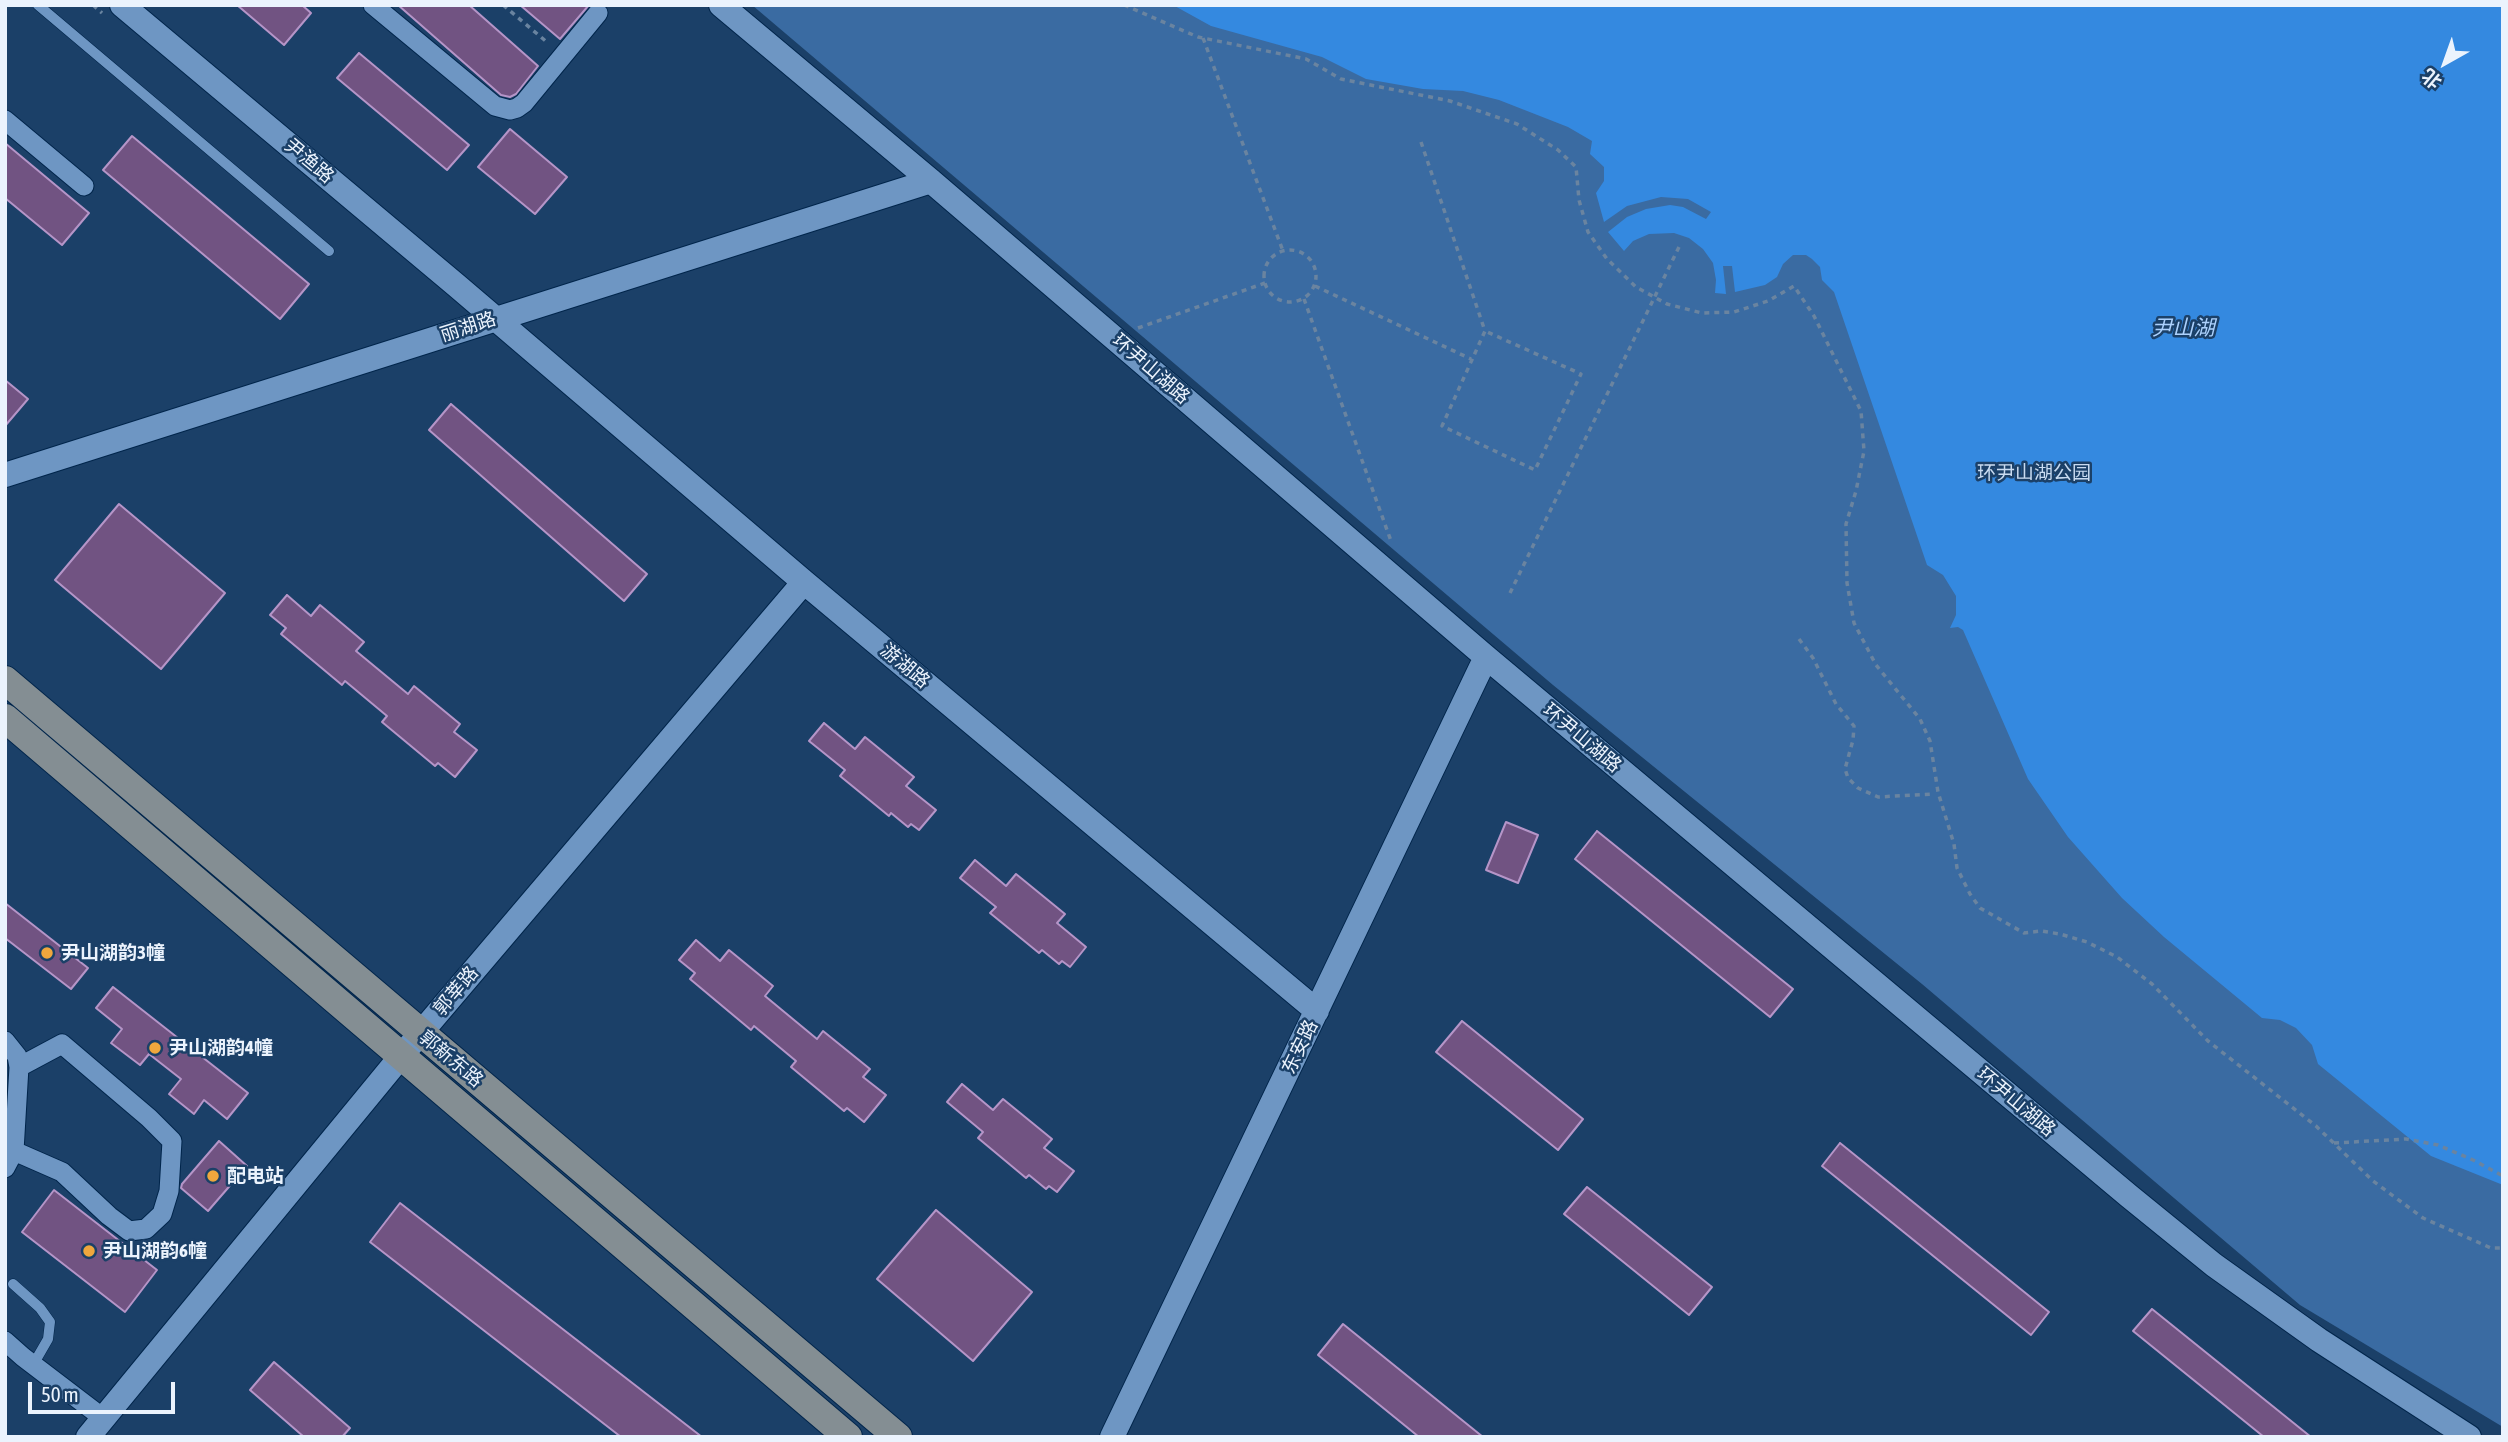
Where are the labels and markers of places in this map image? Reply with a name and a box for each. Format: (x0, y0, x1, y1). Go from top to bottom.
place label: 尹山湖韵3幢 (61, 942, 165, 964)
marker: 尹山湖韵3幢 (39, 945, 55, 961)
place label: 尹山湖韵4幢 (169, 1037, 273, 1059)
marker: 尹山湖韵4幢 (147, 1040, 163, 1056)
place label: 配电站 (227, 1165, 284, 1187)
marker: 配电站 (205, 1168, 221, 1184)
place label: 尹山湖韵6幢 (103, 1240, 207, 1262)
marker: 尹山湖韵6幢 (81, 1243, 97, 1259)

